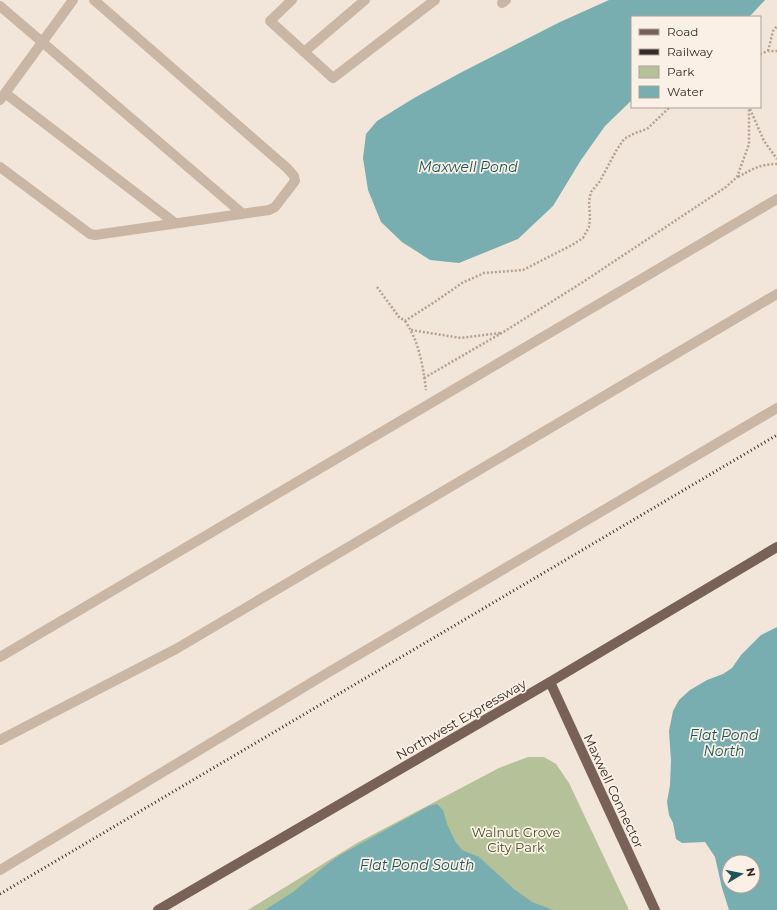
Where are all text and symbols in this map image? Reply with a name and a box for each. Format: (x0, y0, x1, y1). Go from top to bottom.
legend (631, 16, 761, 108)
text: Road (667, 24, 698, 39)
text: Railway (667, 44, 713, 59)
text: Park (667, 64, 695, 79)
text: Water (667, 84, 704, 99)
water label: Maxwell Pond (418, 158, 518, 176)
street label: Northwest Expressway (393, 675, 530, 763)
water label: Flat Pond North (689, 726, 759, 760)
street label: Maxwell Connector (580, 731, 648, 851)
park label: Walnut Grove City Park (472, 824, 561, 855)
north arrow (721, 854, 761, 894)
water label: Flat Pond South (360, 856, 474, 874)
text: N (743, 867, 759, 878)

